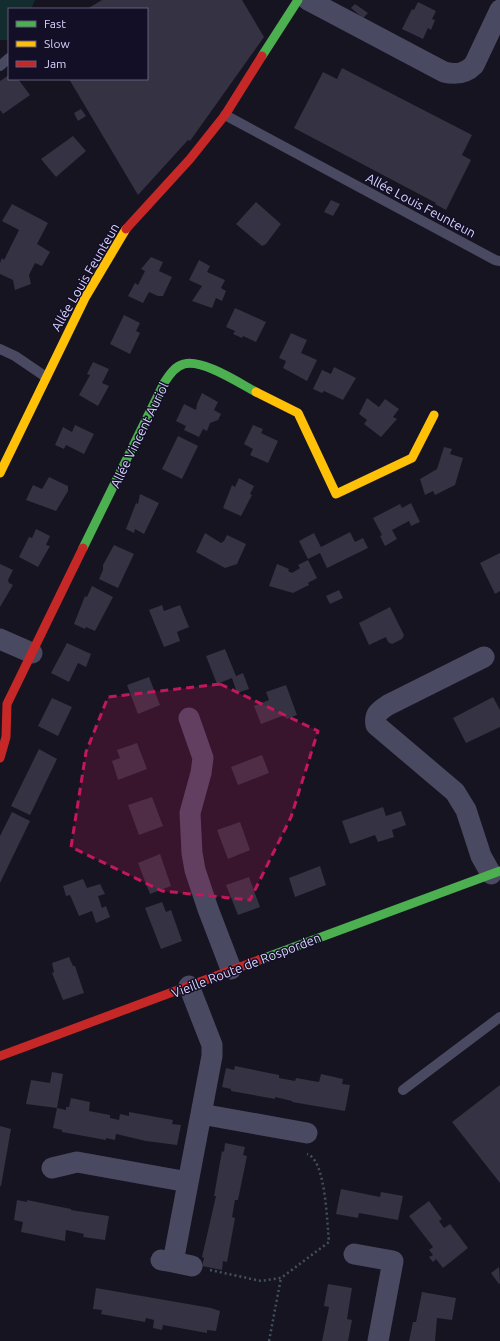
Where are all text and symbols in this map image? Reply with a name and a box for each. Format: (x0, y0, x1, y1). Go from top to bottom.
legend (8, 8, 148, 80)
text: Fast (44, 17, 66, 30)
text: Slow (44, 37, 70, 50)
text: Jam (44, 57, 66, 70)
street label: Allée Louis Feunteun (364, 170, 478, 240)
street label: Allée Louis Feunteun (48, 221, 122, 333)
street label: Allée Vincent Auriol (107, 379, 171, 490)
street label: Vieille Route de Rosporden (169, 930, 323, 1000)

